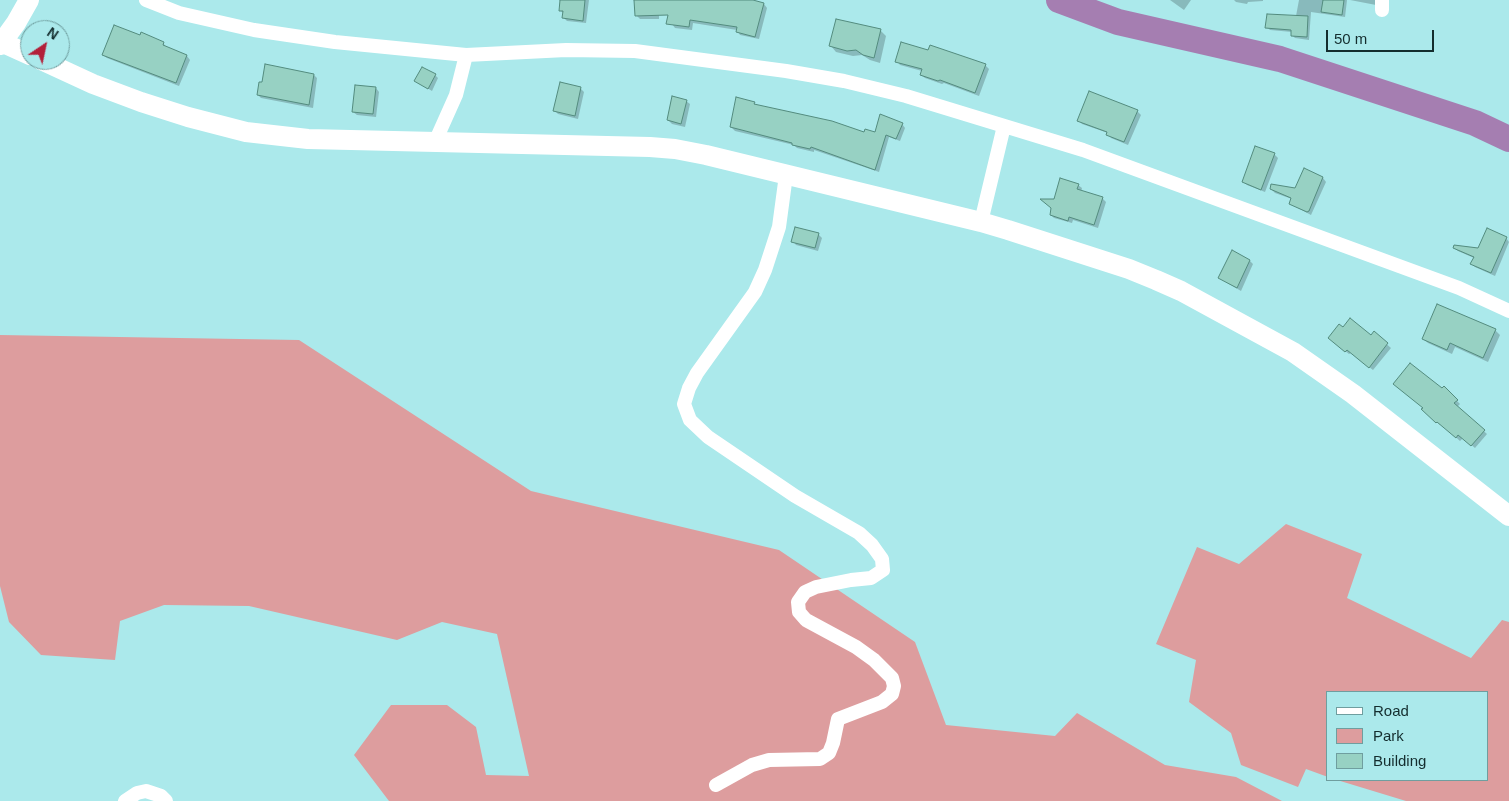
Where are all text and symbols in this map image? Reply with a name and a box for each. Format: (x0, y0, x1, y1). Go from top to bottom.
north arrow (20, 20, 70, 70)
scale bar (1329, 20, 1436, 52)
text: N (44, 24, 61, 43)
text: 50 m (1334, 30, 1367, 47)
legend (1326, 691, 1489, 781)
text: Road (1373, 702, 1409, 719)
text: Park (1373, 727, 1404, 744)
text: Building (1373, 752, 1426, 769)

